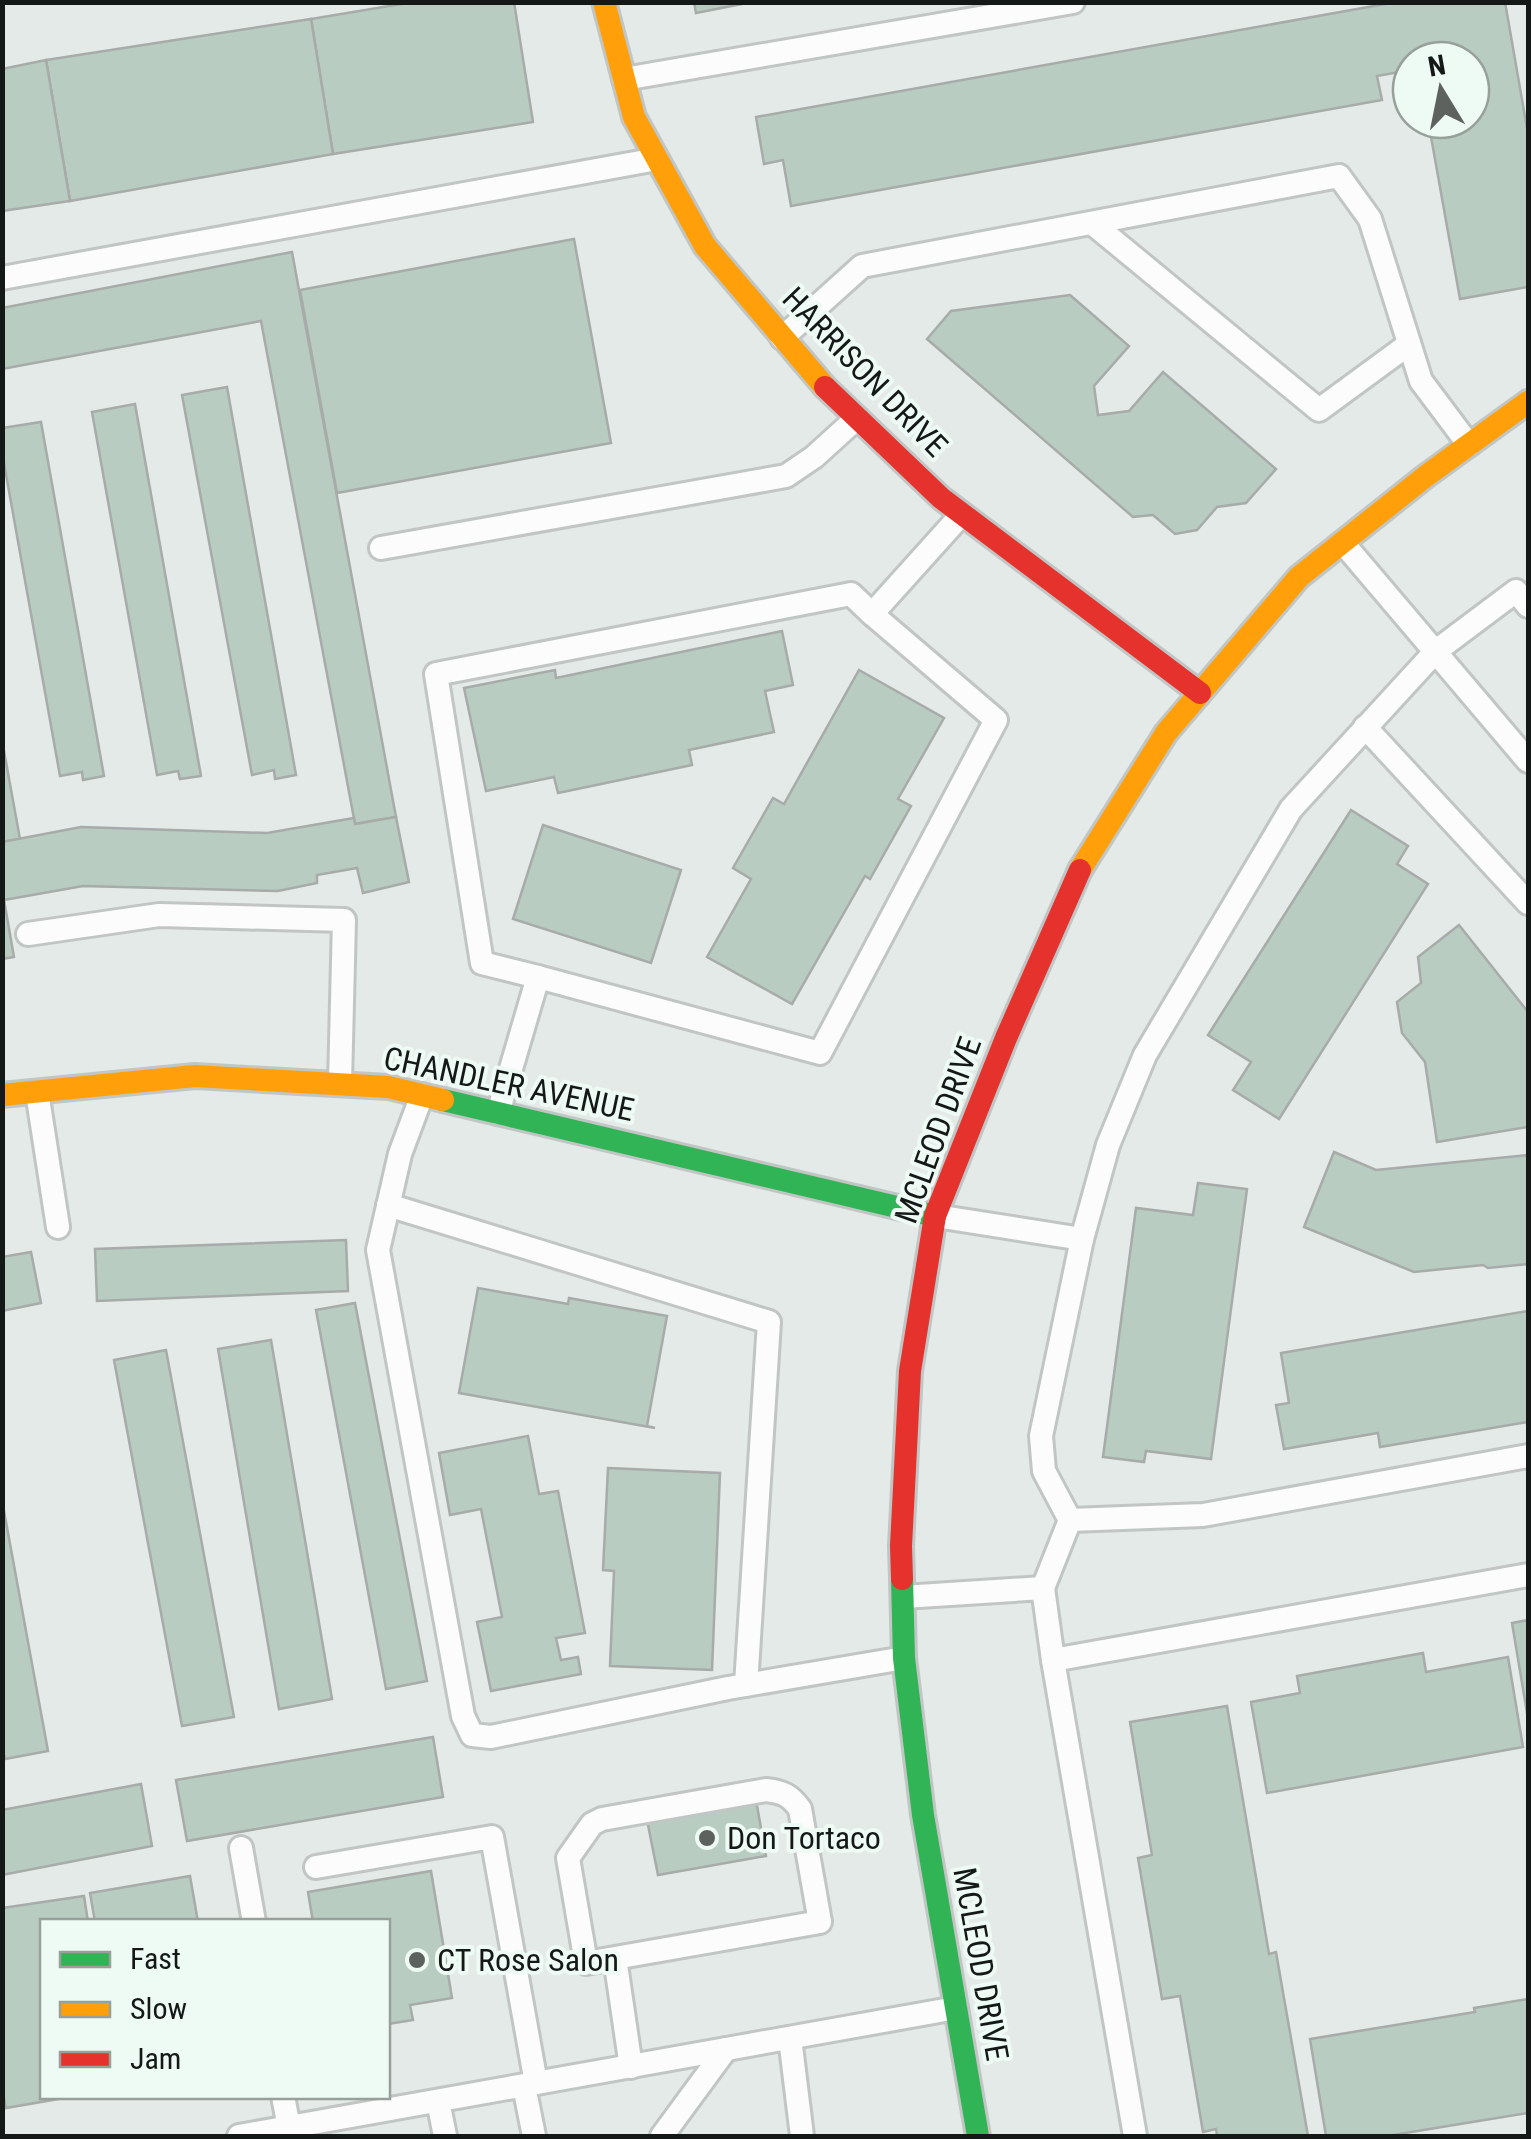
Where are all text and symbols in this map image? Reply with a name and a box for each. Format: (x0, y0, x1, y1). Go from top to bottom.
north arrow (1391, 40, 1491, 140)
text: N (1425, 48, 1448, 84)
street label: HARRISON DRIVE (775, 279, 955, 465)
street label: MCLEOD DRIVE (887, 1032, 989, 1228)
street label: CHANDLER AVENUE (380, 1039, 638, 1129)
place label: Don Tortaco (727, 1819, 881, 1857)
marker: Don Tortaco (696, 1827, 718, 1849)
street label: MCLEOD DRIVE (945, 1864, 1017, 2064)
legend (40, 1919, 390, 2099)
text: Fast (130, 1941, 181, 1976)
place label: CT Rose Salon (437, 1941, 619, 1979)
marker: CT Rose Salon (406, 1949, 428, 1971)
text: Slow (130, 1991, 187, 2026)
text: Jam (130, 2041, 181, 2076)

